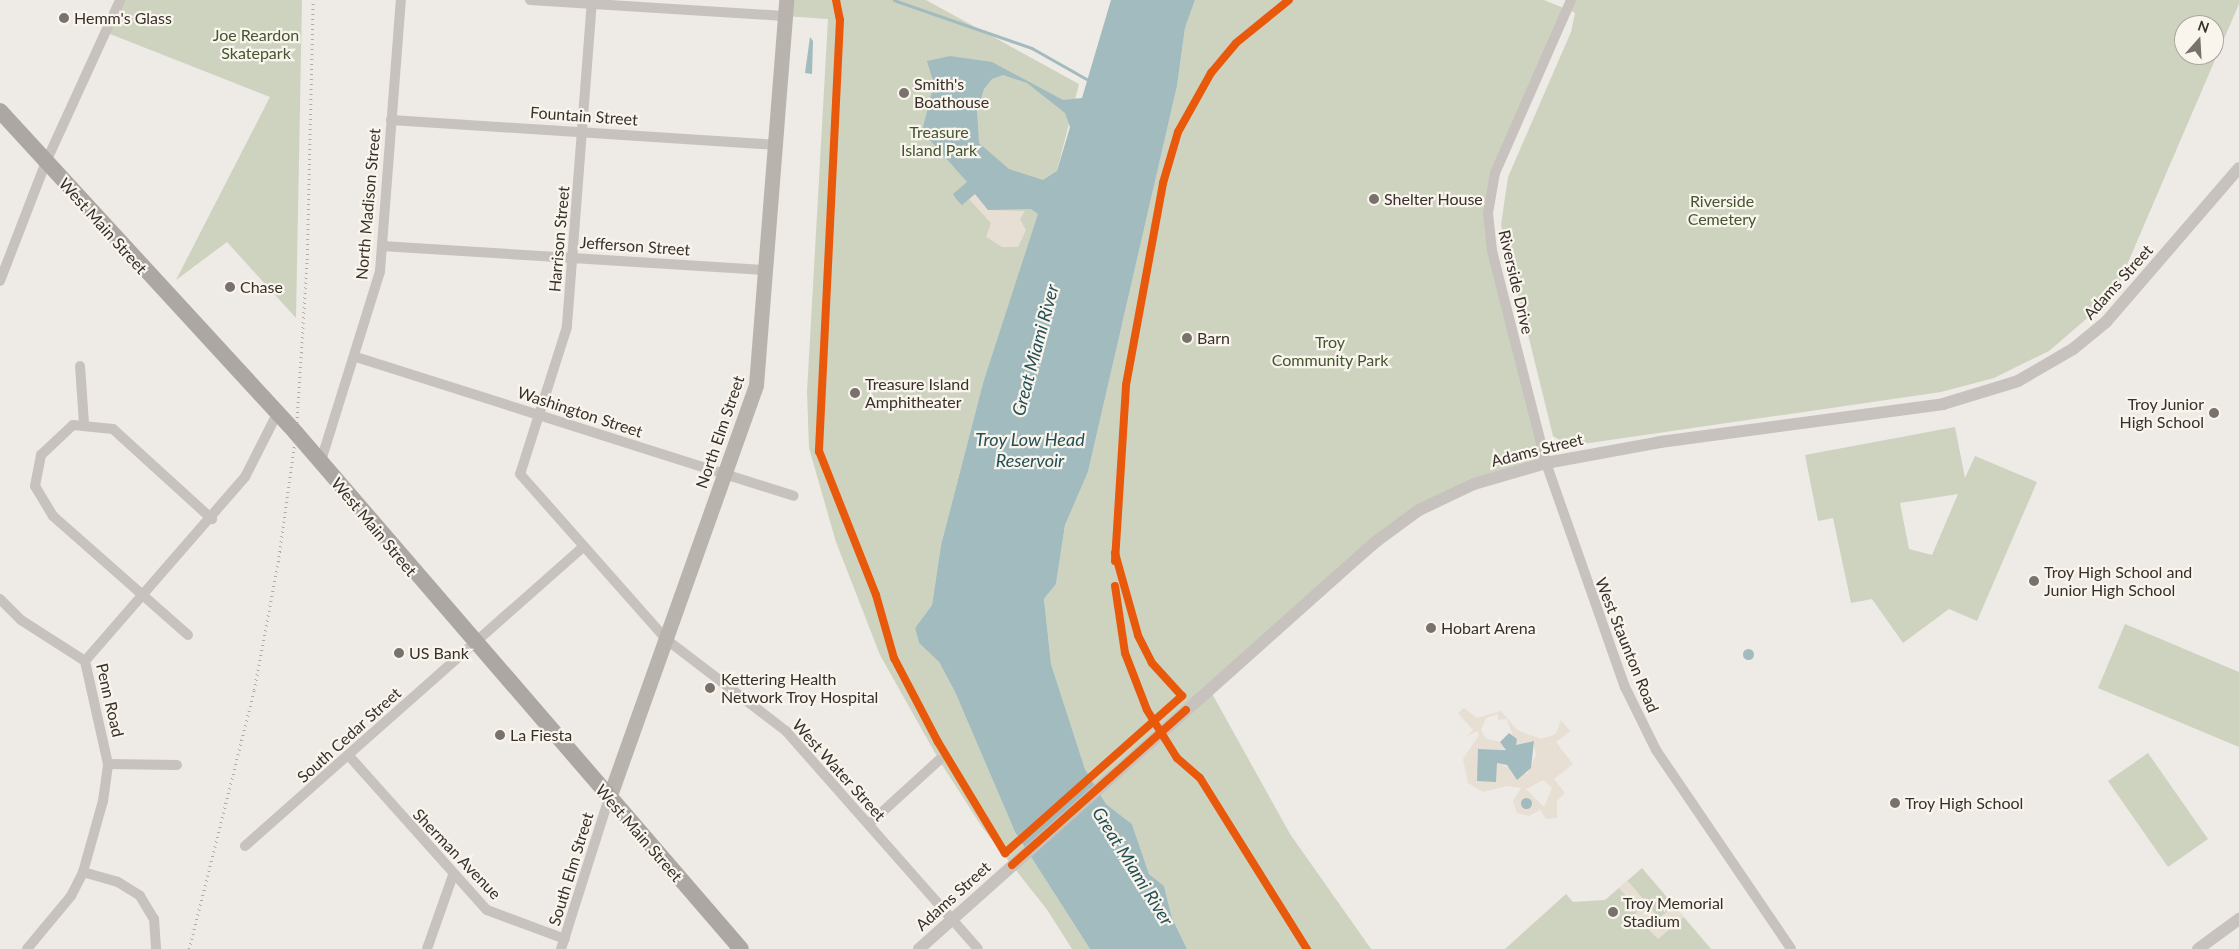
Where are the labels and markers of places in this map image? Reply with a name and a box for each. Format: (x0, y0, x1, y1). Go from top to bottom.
place label: Hemm's Glass (74, 8, 172, 28)
marker: Hemm's Glass (58, 12, 70, 24)
place label: Smith's Boathouse (914, 74, 989, 112)
marker: Smith's Boathouse (898, 87, 910, 99)
place label: Shelter House (1384, 189, 1483, 209)
marker: Shelter House (1368, 193, 1380, 205)
place label: Chase (240, 277, 283, 297)
marker: Chase (224, 281, 236, 293)
place label: Barn (1197, 328, 1230, 348)
marker: Barn (1181, 332, 1193, 344)
place label: Treasure Island Amphitheater (865, 374, 969, 412)
marker: Treasure Island Amphitheater (849, 387, 861, 399)
place label: Troy Junior High School (2120, 394, 2204, 432)
marker: Troy Junior High School (2208, 407, 2220, 419)
place label: Troy High School and Junior High School (2044, 562, 2193, 600)
marker: Troy High School and Junior High School (2028, 575, 2040, 587)
place label: Hobart Arena (1441, 618, 1536, 638)
marker: Hobart Arena (1425, 622, 1437, 634)
place label: US Bank (409, 643, 469, 663)
marker: US Bank (393, 647, 405, 659)
place label: Kettering Health Network Troy Hospital (721, 669, 879, 707)
marker: Kettering Health Network Troy Hospital (703, 681, 717, 695)
place label: La Fiesta (510, 725, 572, 745)
marker: La Fiesta (494, 729, 506, 741)
place label: Troy High School (1905, 793, 2024, 813)
marker: Troy High School (1889, 797, 1901, 809)
place label: Troy Memorial Stadium (1623, 893, 1724, 931)
marker: Troy Memorial Stadium (1607, 906, 1619, 918)

